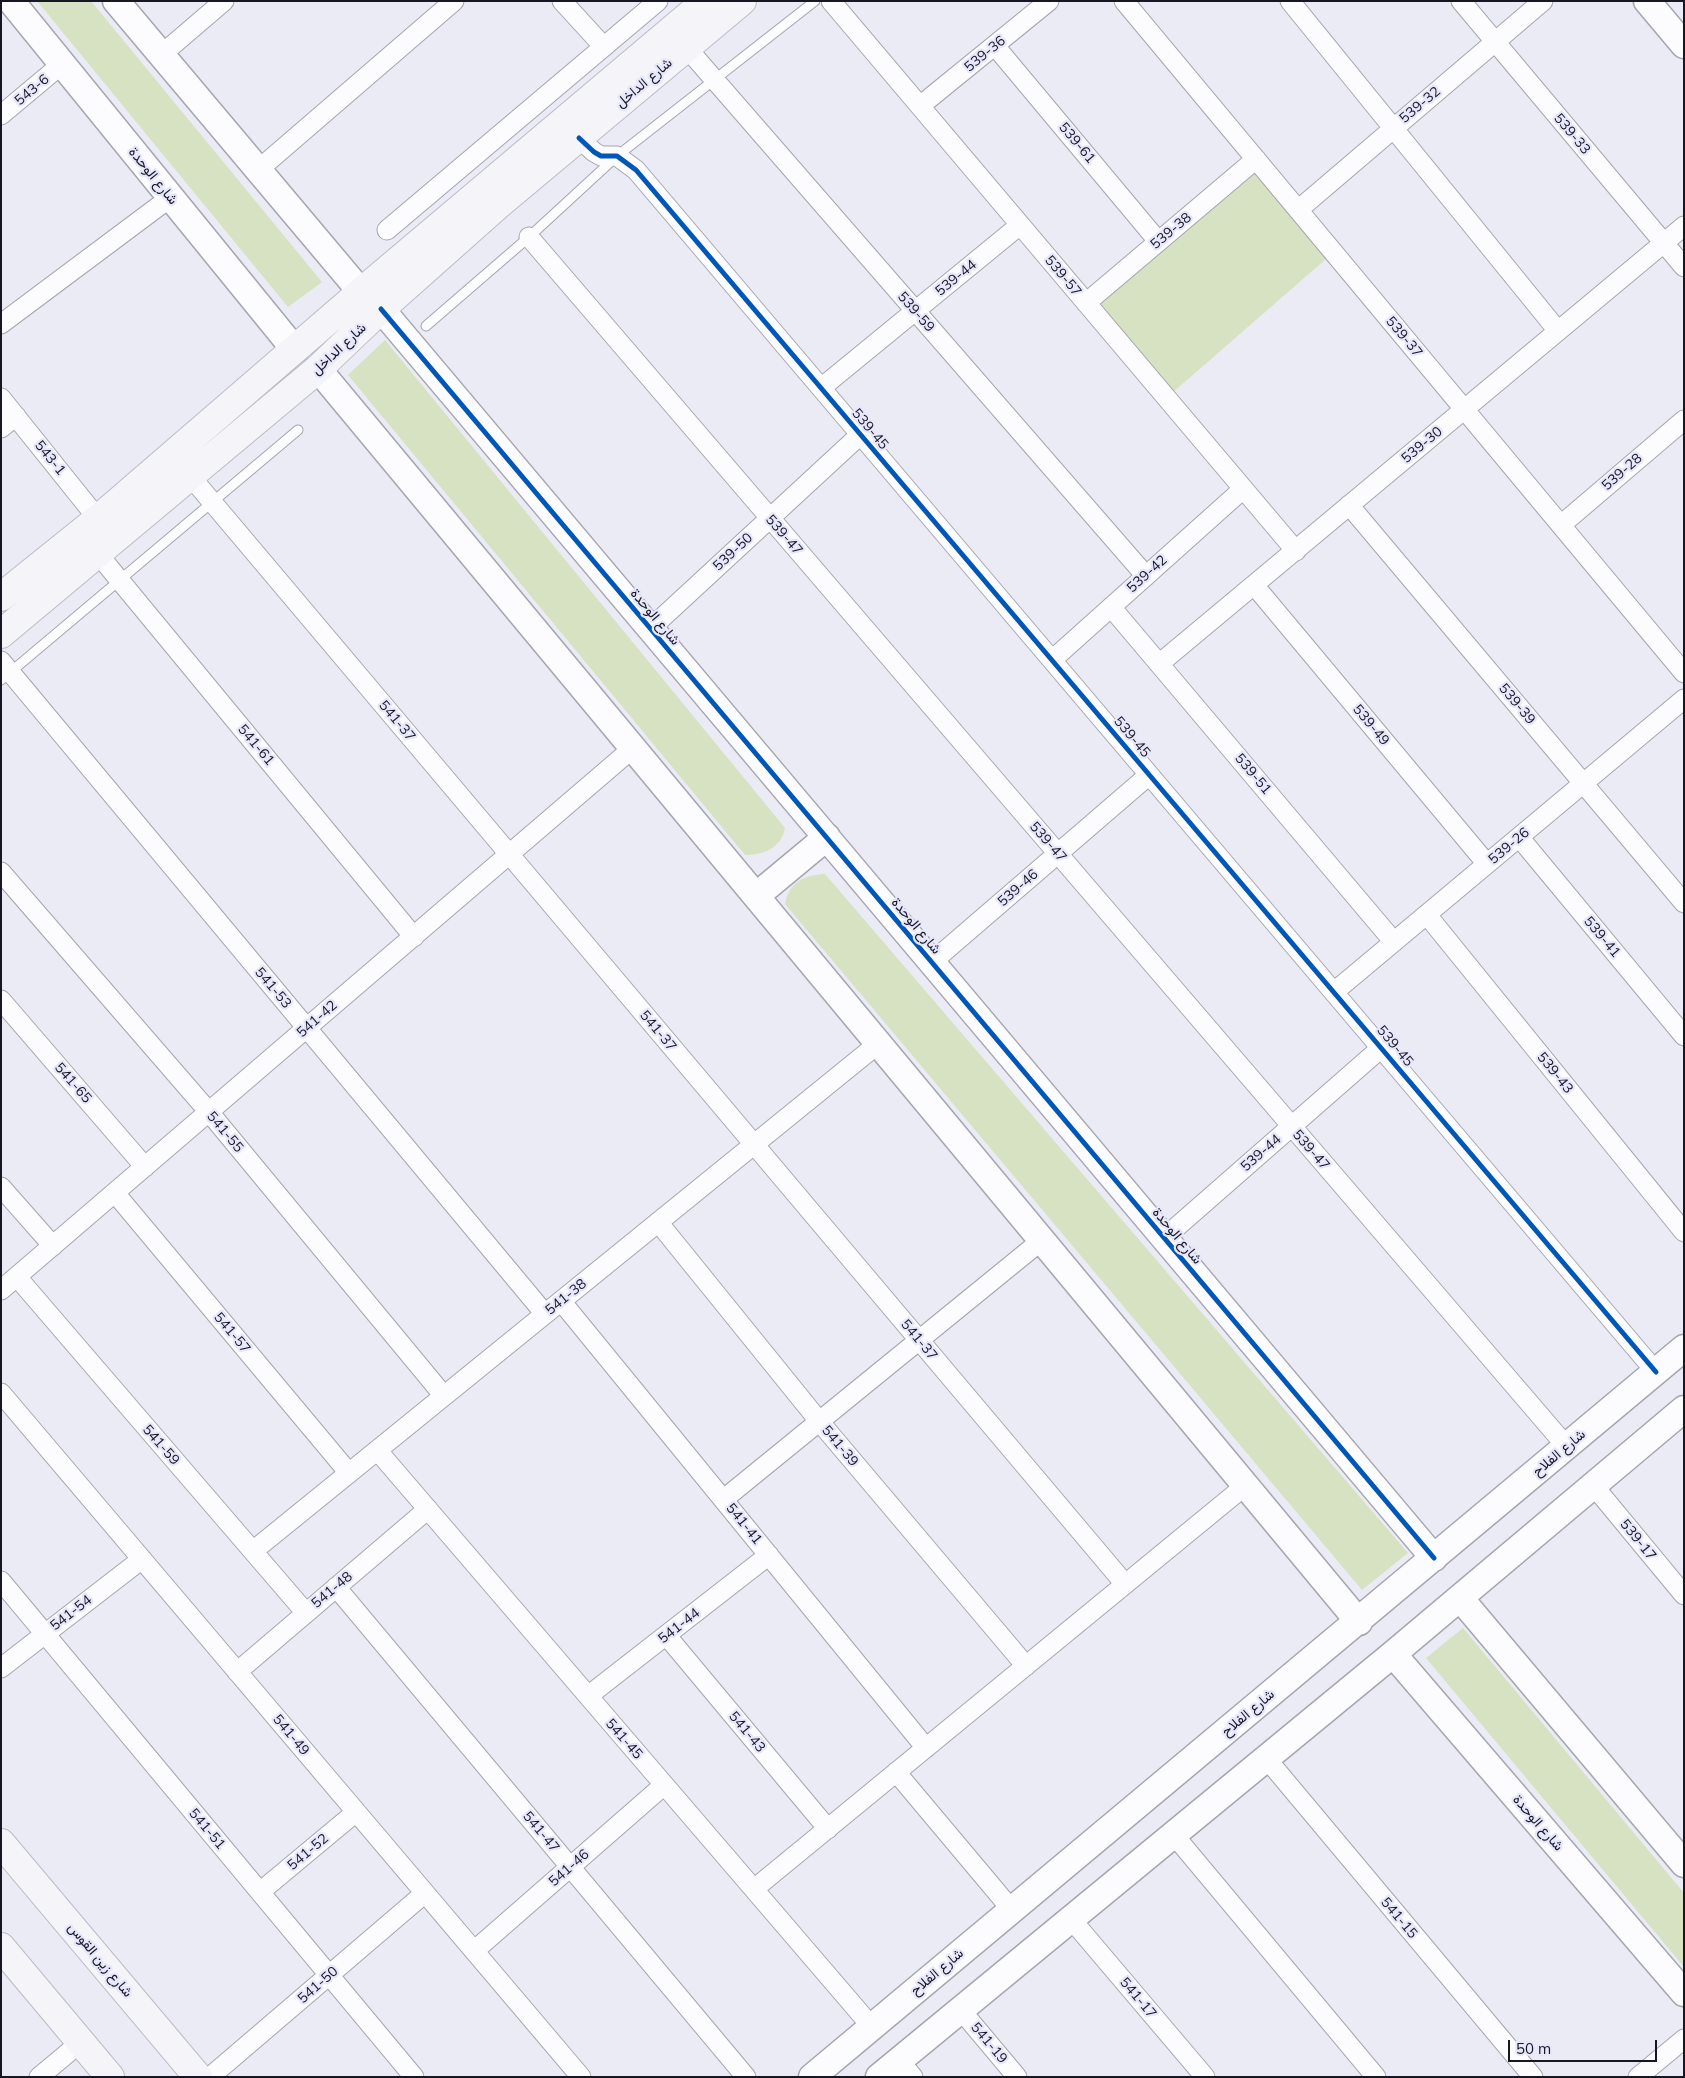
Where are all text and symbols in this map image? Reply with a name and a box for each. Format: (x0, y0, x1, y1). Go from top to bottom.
street label: 539-36 (961, 32, 1009, 76)
street label: شارع الداخل (612, 55, 676, 111)
street label: 543-6 (11, 71, 53, 109)
street label: 539-32 (1396, 83, 1444, 127)
street label: 539-33 (1550, 110, 1594, 158)
street label: 539-61 (1055, 119, 1099, 167)
street label: شارع الوحدة (125, 144, 181, 208)
street label: 539-38 (1147, 209, 1195, 253)
street label: 539-57 (1041, 252, 1085, 300)
street label: 539-44 (932, 256, 980, 300)
street label: 539-59 (894, 288, 938, 336)
street label: 539-37 (1382, 313, 1426, 361)
street label: شارع الداخل (308, 319, 370, 379)
street label: 539-45 (848, 405, 892, 453)
street label: 539-30 (1398, 423, 1446, 467)
street label: 543-1 (31, 437, 69, 479)
street label: 539-28 (1598, 450, 1646, 494)
street label: 539-47 (762, 511, 806, 559)
street label: 539-50 (710, 529, 756, 575)
street label: 539-42 (1124, 552, 1170, 596)
street label: شارع الوحدة (626, 585, 684, 649)
street label: 539-39 (1495, 680, 1539, 728)
street label: 541-37 (375, 697, 419, 745)
street label: 539-49 (1349, 701, 1393, 749)
street label: 539-45 (1110, 713, 1154, 761)
street label: 541-61 (234, 721, 278, 769)
street label: 539-51 (1231, 750, 1275, 798)
street label: 539-47 (1026, 818, 1070, 866)
street label: 539-26 (1485, 824, 1533, 868)
street label: 539-46 (994, 866, 1042, 910)
street label: شارع الوحدة (887, 894, 945, 958)
street label: 539-41 (1580, 913, 1624, 961)
street label: 541-53 (251, 964, 295, 1012)
street label: 541-42 (293, 997, 341, 1041)
street label: 541-37 (636, 1007, 680, 1055)
street label: 539-45 (1373, 1022, 1417, 1070)
street label: 539-43 (1533, 1049, 1577, 1097)
street label: 541-65 (51, 1059, 95, 1107)
street label: 541-55 (203, 1108, 247, 1156)
street label: 539-47 (1289, 1126, 1333, 1174)
street label: 539-44 (1237, 1131, 1285, 1175)
street label: شارع الوحدة (1148, 1204, 1206, 1268)
street label: 541-38 (542, 1275, 590, 1319)
street label: 541-57 (210, 1309, 254, 1357)
street label: 541-37 (897, 1316, 941, 1364)
street label: 541-59 (139, 1421, 183, 1469)
street label: 541-39 (818, 1422, 862, 1470)
street label: شارع الفلاح (1529, 1426, 1589, 1480)
street label: 541-41 (722, 1500, 766, 1548)
street label: 539-17 (1616, 1516, 1660, 1564)
street label: 541-48 (308, 1568, 356, 1612)
street label: 541-54 (47, 1592, 95, 1634)
street label: 541-44 (655, 1605, 703, 1647)
street label: شارع الفلاح (1218, 1686, 1278, 1740)
street label: 541-43 (725, 1708, 769, 1756)
street label: 541-49 (269, 1711, 313, 1759)
street label: 541-45 (602, 1715, 646, 1763)
street label: شارع الوحدة (1509, 1792, 1567, 1854)
street label: 541-51 (185, 1805, 229, 1853)
street label: 541-47 (519, 1808, 563, 1856)
street label: 541-52 (284, 1830, 332, 1874)
street label: 541-46 (545, 1846, 593, 1890)
street label: 541-15 (1377, 1894, 1421, 1942)
street label: شارع زين القوس (64, 1919, 136, 2001)
street label: شارع الفلاح (907, 1945, 967, 1999)
street label: 541-50 (294, 1963, 342, 2007)
street label: 541-17 (1116, 1974, 1160, 2022)
street label: 541-19 (967, 2019, 1011, 2067)
scale bar (1510, 2030, 1659, 2062)
text: 50 m (1516, 2039, 1551, 2058)

